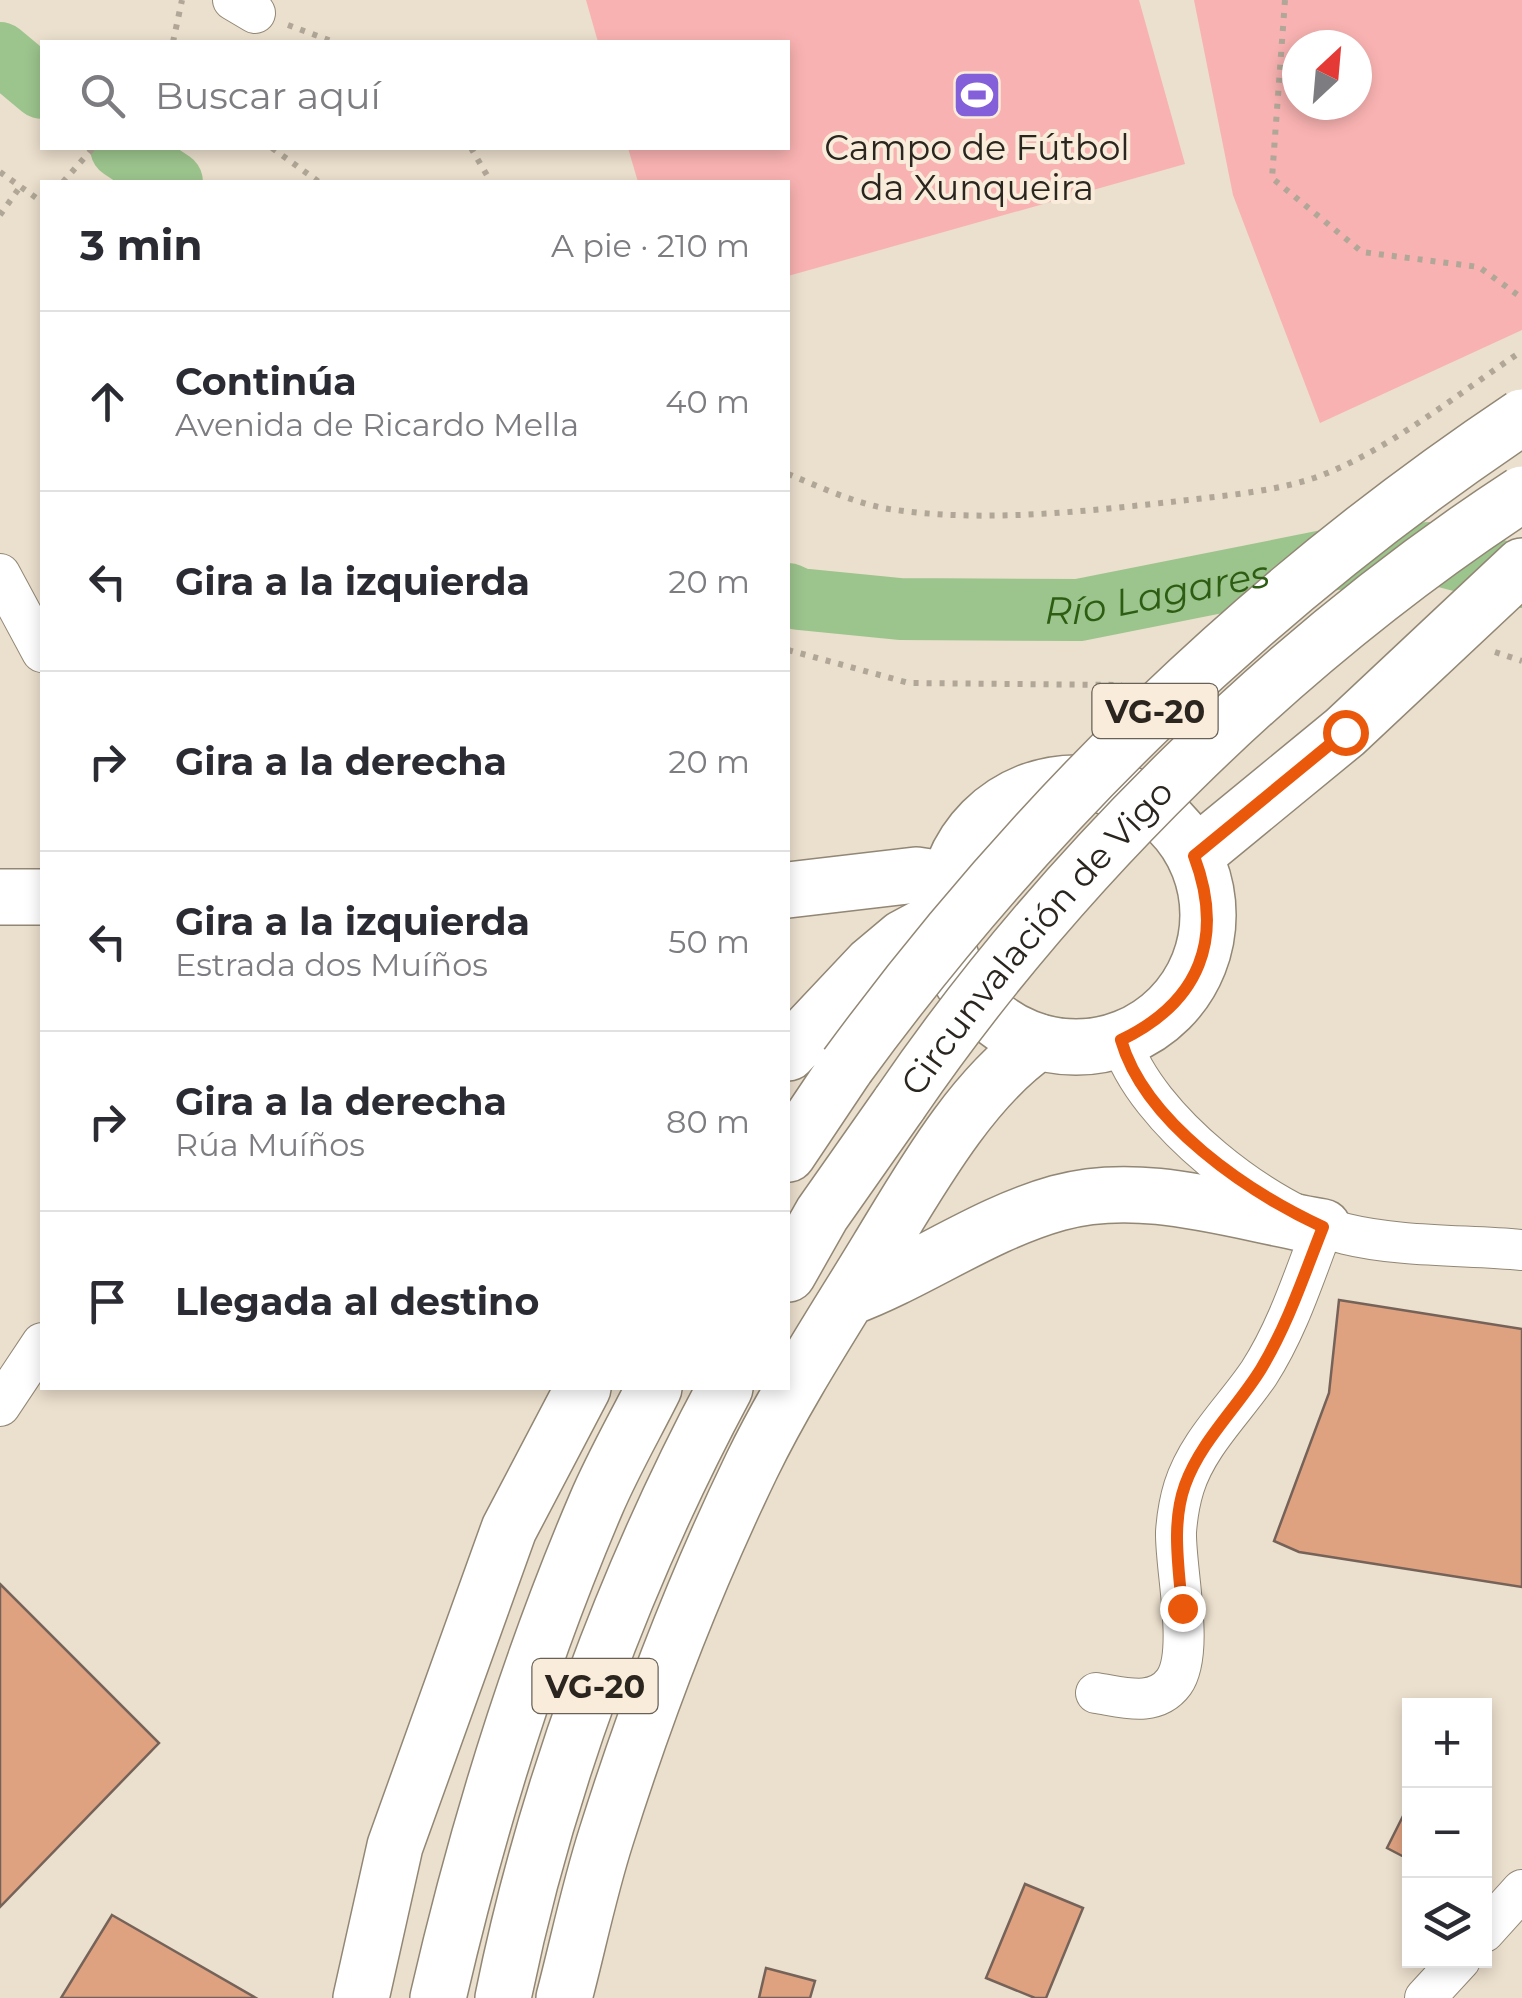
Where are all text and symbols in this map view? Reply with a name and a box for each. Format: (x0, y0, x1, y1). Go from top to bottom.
north arrow (1282, 30, 1372, 120)
search box (40, 40, 790, 150)
icon: search (75, 68, 130, 123)
sports icon: Campo de Fútbol da Xunqueira (951, 69, 1003, 121)
text: Buscar aquí (155, 72, 381, 119)
place label: Campo de Fútbol da Xunqueira (824, 126, 1130, 209)
text: 3 min (80, 219, 202, 271)
text: A pie · 210 m (551, 226, 750, 265)
text: Continúa (175, 358, 357, 405)
icon: ahead (80, 374, 135, 429)
text: 40 m (665, 382, 750, 421)
text: Avenida de Ricardo Mella (175, 405, 579, 444)
water label: Río Lagares (1045, 549, 1273, 634)
icon: left (80, 554, 135, 609)
text: Gira a la izquierda (175, 558, 530, 605)
text: 20 m (668, 562, 750, 601)
road number: VG-20 (1092, 684, 1218, 738)
route start (1323, 710, 1369, 756)
icon: right (80, 734, 135, 789)
text: Gira a la derecha (175, 738, 507, 785)
text: 20 m (668, 742, 750, 781)
street label: Circunvalación de Vigo (891, 770, 1181, 1103)
text: Gira a la izquierda (175, 898, 530, 945)
icon: left (80, 914, 135, 969)
text: 50 m (668, 922, 750, 961)
text: Estrada dos Muíños (175, 945, 488, 984)
text: Gira a la derecha (175, 1078, 507, 1125)
icon: right (80, 1094, 135, 1149)
text: 80 m (666, 1102, 750, 1141)
text: Rúa Muíños (175, 1125, 365, 1164)
icon: arrive (80, 1274, 135, 1329)
text: Llegada al destino (175, 1278, 539, 1325)
route end (1160, 1586, 1206, 1632)
road number: VG-20 (532, 1659, 658, 1713)
map controls (1402, 1698, 1492, 1968)
button: + (1402, 1698, 1492, 1788)
button: − (1402, 1788, 1492, 1878)
button: layers (1402, 1878, 1492, 1968)

